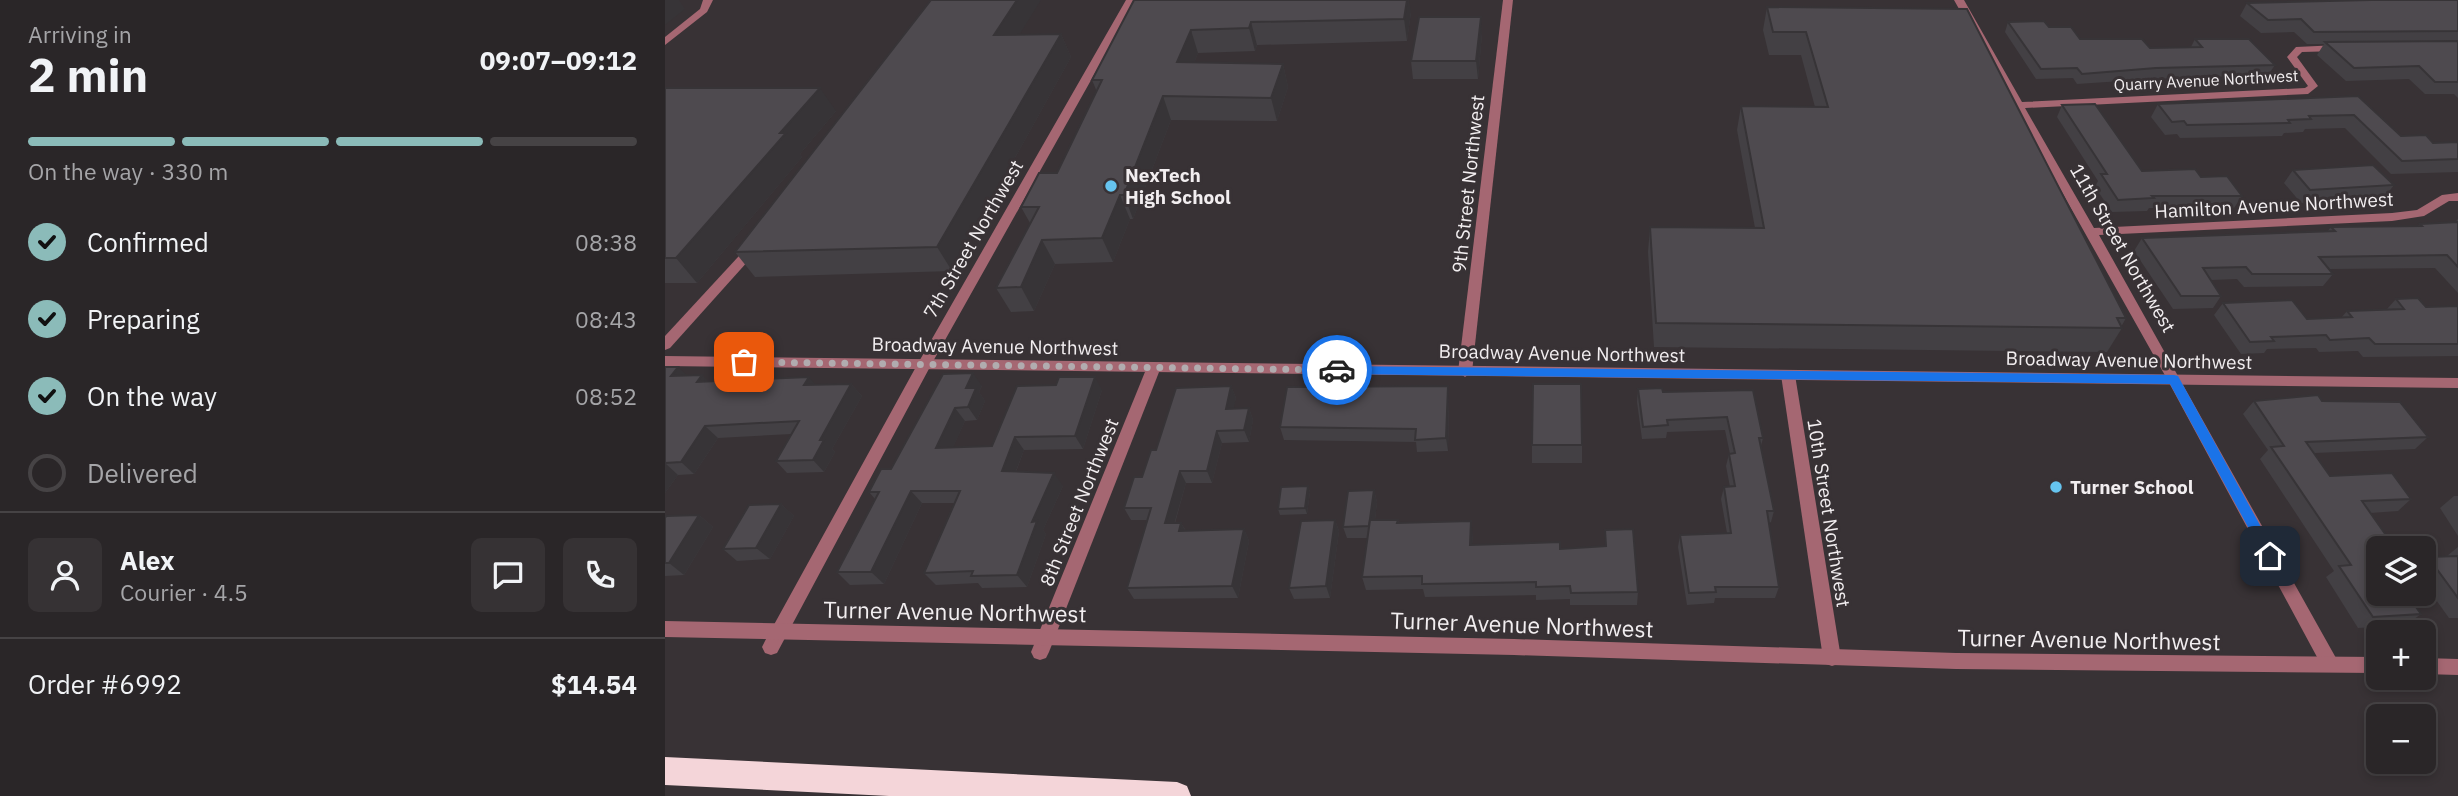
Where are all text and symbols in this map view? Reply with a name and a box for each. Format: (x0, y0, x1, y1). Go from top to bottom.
text: Arriving in (28, 19, 132, 49)
text: 09:07–09:12 (480, 43, 637, 77)
text: 2 min (28, 45, 148, 105)
street label: Quarry Avenue Northwest (2113, 65, 2299, 95)
street label: 9th Street Northwest (1447, 94, 1489, 274)
street label: 7th Street Northwest (918, 155, 1028, 323)
text: On the way · 330 m (28, 156, 228, 186)
street label: 11th Street Northwest (2065, 159, 2181, 337)
place label: NexTech High School (1125, 163, 1231, 209)
marker: NexTech High School (1103, 178, 1119, 194)
street label: Hamilton Avenue Northwest (2154, 187, 2394, 223)
icon: check (28, 223, 66, 261)
text: Confirmed (87, 225, 209, 259)
text: 08:38 (575, 227, 637, 257)
icon: check (28, 300, 66, 338)
text: Preparing (87, 302, 200, 336)
text: 08:43 (575, 304, 637, 334)
pin (714, 332, 774, 392)
street label: Broadway Avenue Northwest (871, 332, 1119, 360)
courier (1302, 335, 1372, 405)
street label: Broadway Avenue Northwest (1438, 339, 1686, 367)
icon: bag (725, 343, 763, 381)
street label: Broadway Avenue Northwest (2005, 346, 2253, 374)
icon: car (1318, 351, 1356, 389)
icon: check (28, 377, 66, 415)
text: On the way (87, 379, 217, 413)
text: 08:52 (575, 381, 637, 411)
street label: 8th Street Northwest (1034, 414, 1124, 590)
street label: 10th Street Northwest (1802, 417, 1856, 609)
text: Delivered (87, 456, 198, 490)
place label: Turner School (2070, 475, 2194, 499)
marker: Turner School (2048, 479, 2064, 495)
pin (2240, 526, 2300, 586)
map controls (2366, 536, 2436, 774)
button: layers (2366, 536, 2436, 606)
icon: home (2251, 537, 2289, 575)
button: person (28, 538, 102, 612)
button: chat (471, 538, 545, 612)
button: phone (563, 538, 637, 612)
text: Alex (120, 543, 174, 577)
text: Courier · 4.5 (120, 577, 248, 607)
street label: Turner Avenue Northwest (823, 594, 1087, 628)
street label: Turner Avenue Northwest (1390, 604, 1654, 644)
button: + (2366, 620, 2436, 690)
street label: Turner Avenue Northwest (1957, 622, 2221, 656)
text: Order #6992 (28, 667, 182, 701)
text: $14.54 (551, 667, 637, 701)
button: − (2366, 704, 2436, 774)

